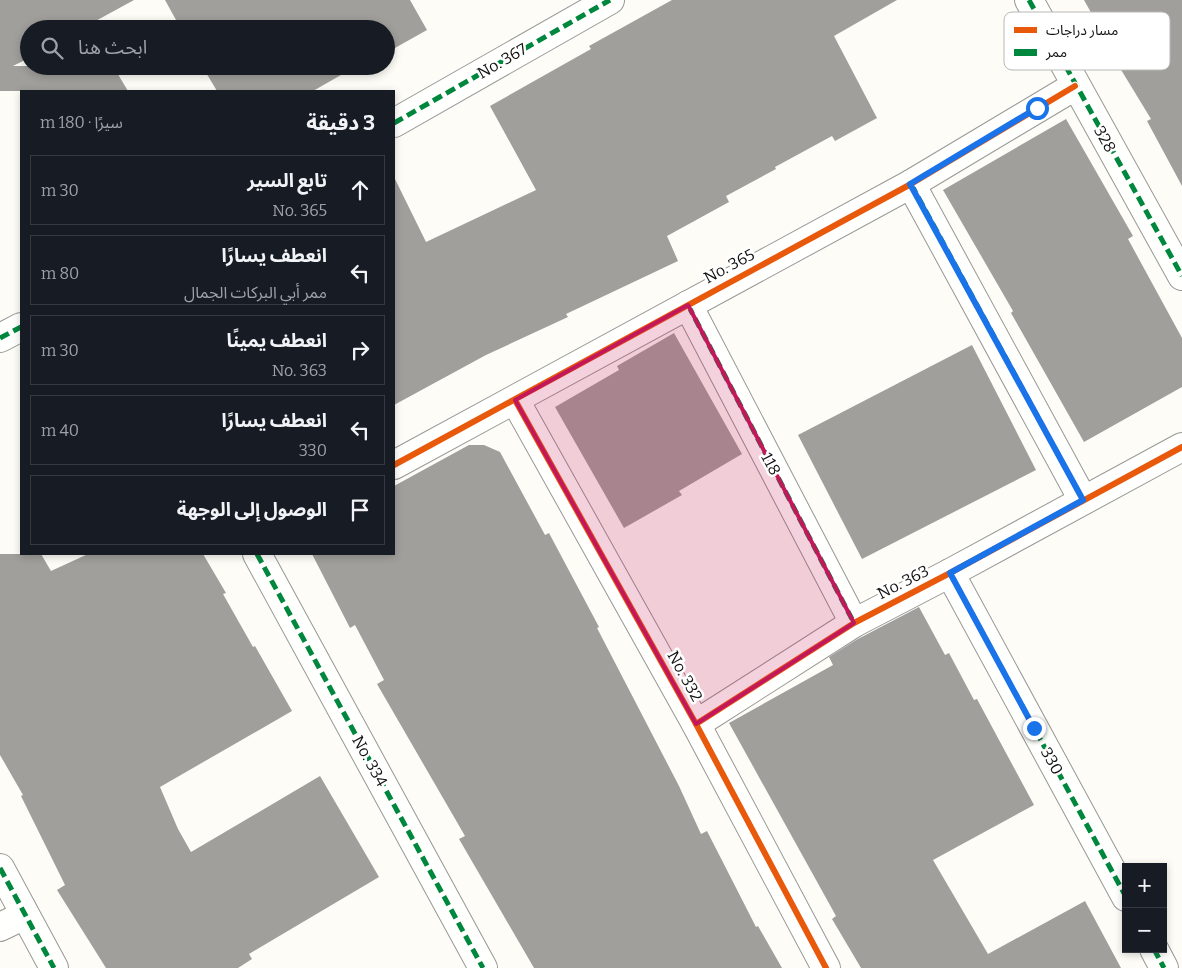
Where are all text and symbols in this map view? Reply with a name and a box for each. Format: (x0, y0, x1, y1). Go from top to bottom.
legend (1004, 12, 1170, 70)
search box (20, 20, 395, 75)
text: مسار دراجات (1046, 22, 1118, 39)
icon: search (38, 34, 66, 62)
text: ابحث هنا (78, 36, 147, 59)
street label: No. 367 (474, 39, 530, 83)
text: ممر (1045, 44, 1067, 61)
route start (1026, 97, 1049, 120)
text: 3 دقيقة (306, 110, 375, 136)
text: سيرًا · 180 m (40, 113, 123, 132)
street label: 328 (1090, 122, 1120, 156)
text: تابع السير (247, 169, 327, 192)
icon: ahead (346, 176, 374, 204)
text: 30 m (41, 181, 79, 200)
text: No. 365 (272, 201, 327, 220)
text: انعطف يسارًا (222, 244, 327, 267)
street label: No. 365 (700, 245, 758, 287)
icon: left (346, 259, 374, 287)
text: 80 m (41, 264, 79, 283)
text: ممر أبي البركات الجمال (184, 283, 327, 302)
text: انعطف يمينًا (226, 329, 327, 352)
icon: right (346, 336, 374, 364)
text: 30 m (41, 341, 79, 360)
text: No. 363 (272, 361, 327, 380)
text: انعطف يسارًا (222, 409, 327, 432)
icon: left (346, 416, 374, 444)
text: 40 m (41, 421, 79, 440)
text: 330 (299, 441, 327, 460)
street label: 118 (757, 450, 785, 478)
icon: arrive (346, 496, 374, 524)
text: الوصول إلى الوجهة (177, 498, 327, 521)
street label: No. 363 (874, 561, 932, 603)
street label: No. 332 (663, 648, 707, 704)
route end (1023, 717, 1046, 740)
street label: No. 334 (348, 732, 392, 790)
street label: 330 (1037, 744, 1067, 778)
map controls (1122, 863, 1167, 953)
button: + (1122, 863, 1167, 908)
button: − (1122, 908, 1167, 953)

